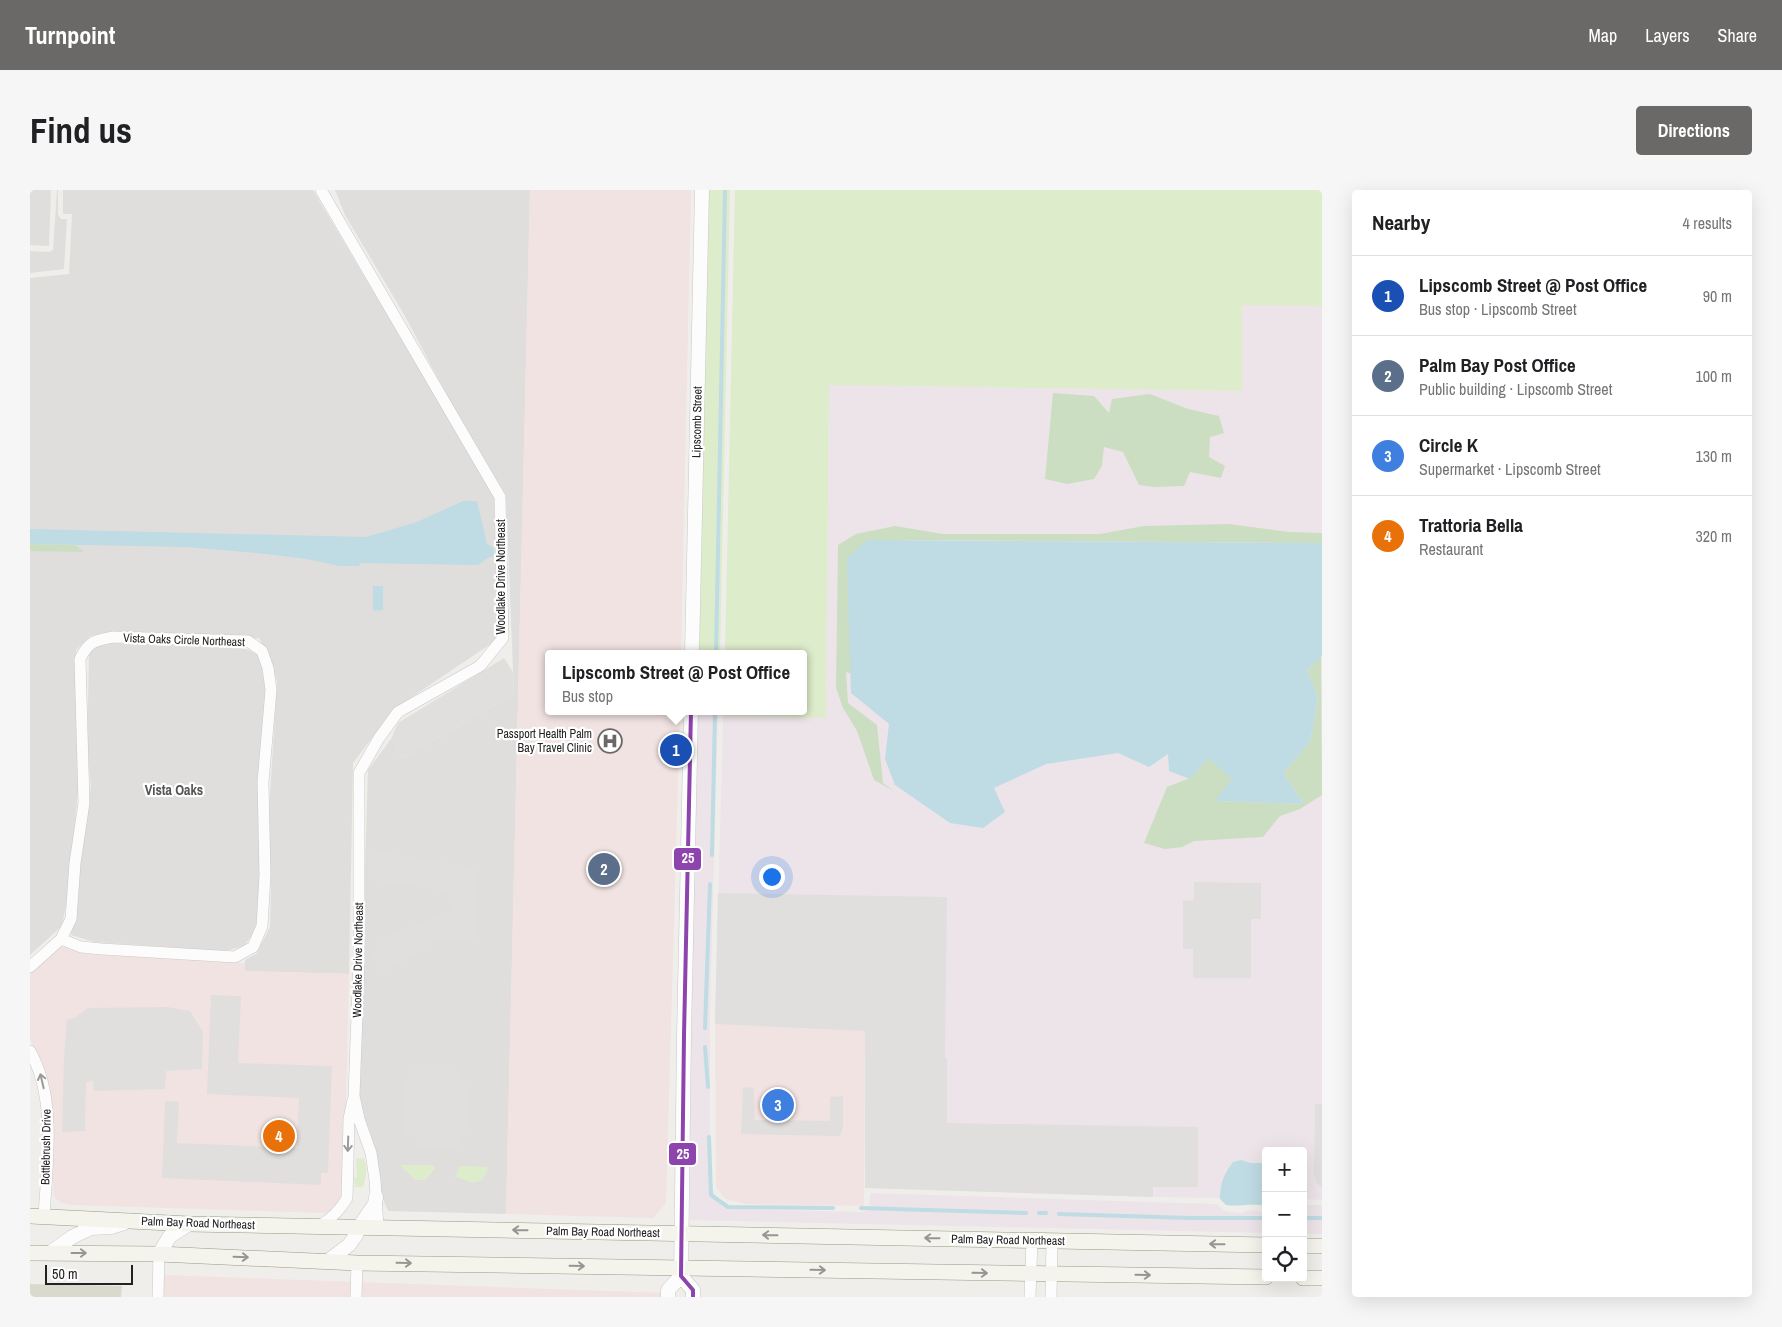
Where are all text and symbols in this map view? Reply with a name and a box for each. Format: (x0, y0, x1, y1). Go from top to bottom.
text: Turnpoint (25, 19, 115, 51)
text: Map (1589, 23, 1617, 48)
text: Layers (1645, 23, 1690, 48)
text: Share (1718, 23, 1757, 48)
button: Directions (1636, 106, 1752, 155)
text: Find us (30, 107, 132, 154)
text: Nearby (1372, 208, 1430, 237)
text: 4 results (1682, 212, 1732, 234)
text: Lipscomb Street @ Post Office (1419, 272, 1647, 298)
text: 1 (1384, 285, 1392, 307)
text: 90 m (1703, 285, 1732, 307)
text: Bus stop · Lipscomb Street (1419, 298, 1577, 320)
text: Palm Bay Post Office (1419, 352, 1576, 378)
text: 2 (1384, 365, 1392, 387)
text: 100 m (1696, 365, 1732, 387)
text: Public building · Lipscomb Street (1419, 378, 1612, 400)
street label: Lipscomb Street (688, 386, 706, 458)
text: Circle K (1419, 432, 1478, 458)
text: 3 (1384, 445, 1392, 467)
text: 130 m (1696, 445, 1732, 467)
text: Supermarket · Lipscomb Street (1419, 458, 1601, 480)
text: Trattoria Bella (1419, 512, 1523, 538)
street label: Woodlake Drive Northeast (493, 519, 509, 635)
text: 4 (1384, 525, 1392, 547)
text: 320 m (1696, 525, 1732, 547)
text: Restaurant (1419, 538, 1483, 560)
street label: Vista Oaks Circle Northeast (123, 630, 245, 650)
popup (545, 650, 807, 715)
text: Lipscomb Street @ Post Office (562, 659, 790, 685)
text: Bus stop (562, 685, 613, 707)
place label: Passport Health Palm Bay Travel Clinic (497, 726, 592, 756)
hospital icon: Passport Health Palm Bay Travel Clinic (597, 728, 623, 754)
pin: 1 (660, 731, 692, 769)
district label: Vista Oaks (145, 781, 203, 799)
line badge: 25 (673, 847, 702, 871)
text: 25 (682, 849, 695, 867)
pin: 2 (588, 850, 620, 888)
your location (759, 864, 785, 890)
street label: Woodlake Drive Northeast (349, 902, 367, 1018)
one-way arrow (37, 1073, 46, 1089)
pin: 3 (762, 1086, 794, 1124)
street label: Bottlebrush Drive (37, 1109, 55, 1185)
pin: 4 (263, 1117, 295, 1155)
one-way arrow (344, 1136, 353, 1152)
line badge: 25 (668, 1142, 697, 1166)
text: 25 (677, 1145, 690, 1163)
map controls (1262, 1147, 1307, 1282)
button: + (1262, 1147, 1307, 1192)
button: − (1262, 1192, 1307, 1237)
street label: Palm Bay Road Northeast (141, 1213, 255, 1233)
street label: Palm Bay Road Northeast (546, 1223, 660, 1241)
one-way arrow (512, 1226, 528, 1235)
one-way arrow (762, 1231, 778, 1240)
street label: Palm Bay Road Northeast (951, 1231, 1065, 1249)
one-way arrow (924, 1233, 940, 1243)
button: locate (1262, 1237, 1307, 1282)
one-way arrow (1209, 1239, 1226, 1249)
one-way arrow (70, 1249, 86, 1258)
one-way arrow (233, 1253, 249, 1262)
one-way arrow (395, 1258, 411, 1268)
one-way arrow (568, 1261, 585, 1271)
scale bar (45, 1262, 132, 1285)
text: 50 m (52, 1265, 78, 1283)
one-way arrow (809, 1265, 825, 1275)
one-way arrow (972, 1268, 988, 1278)
one-way arrow (1134, 1270, 1150, 1280)

